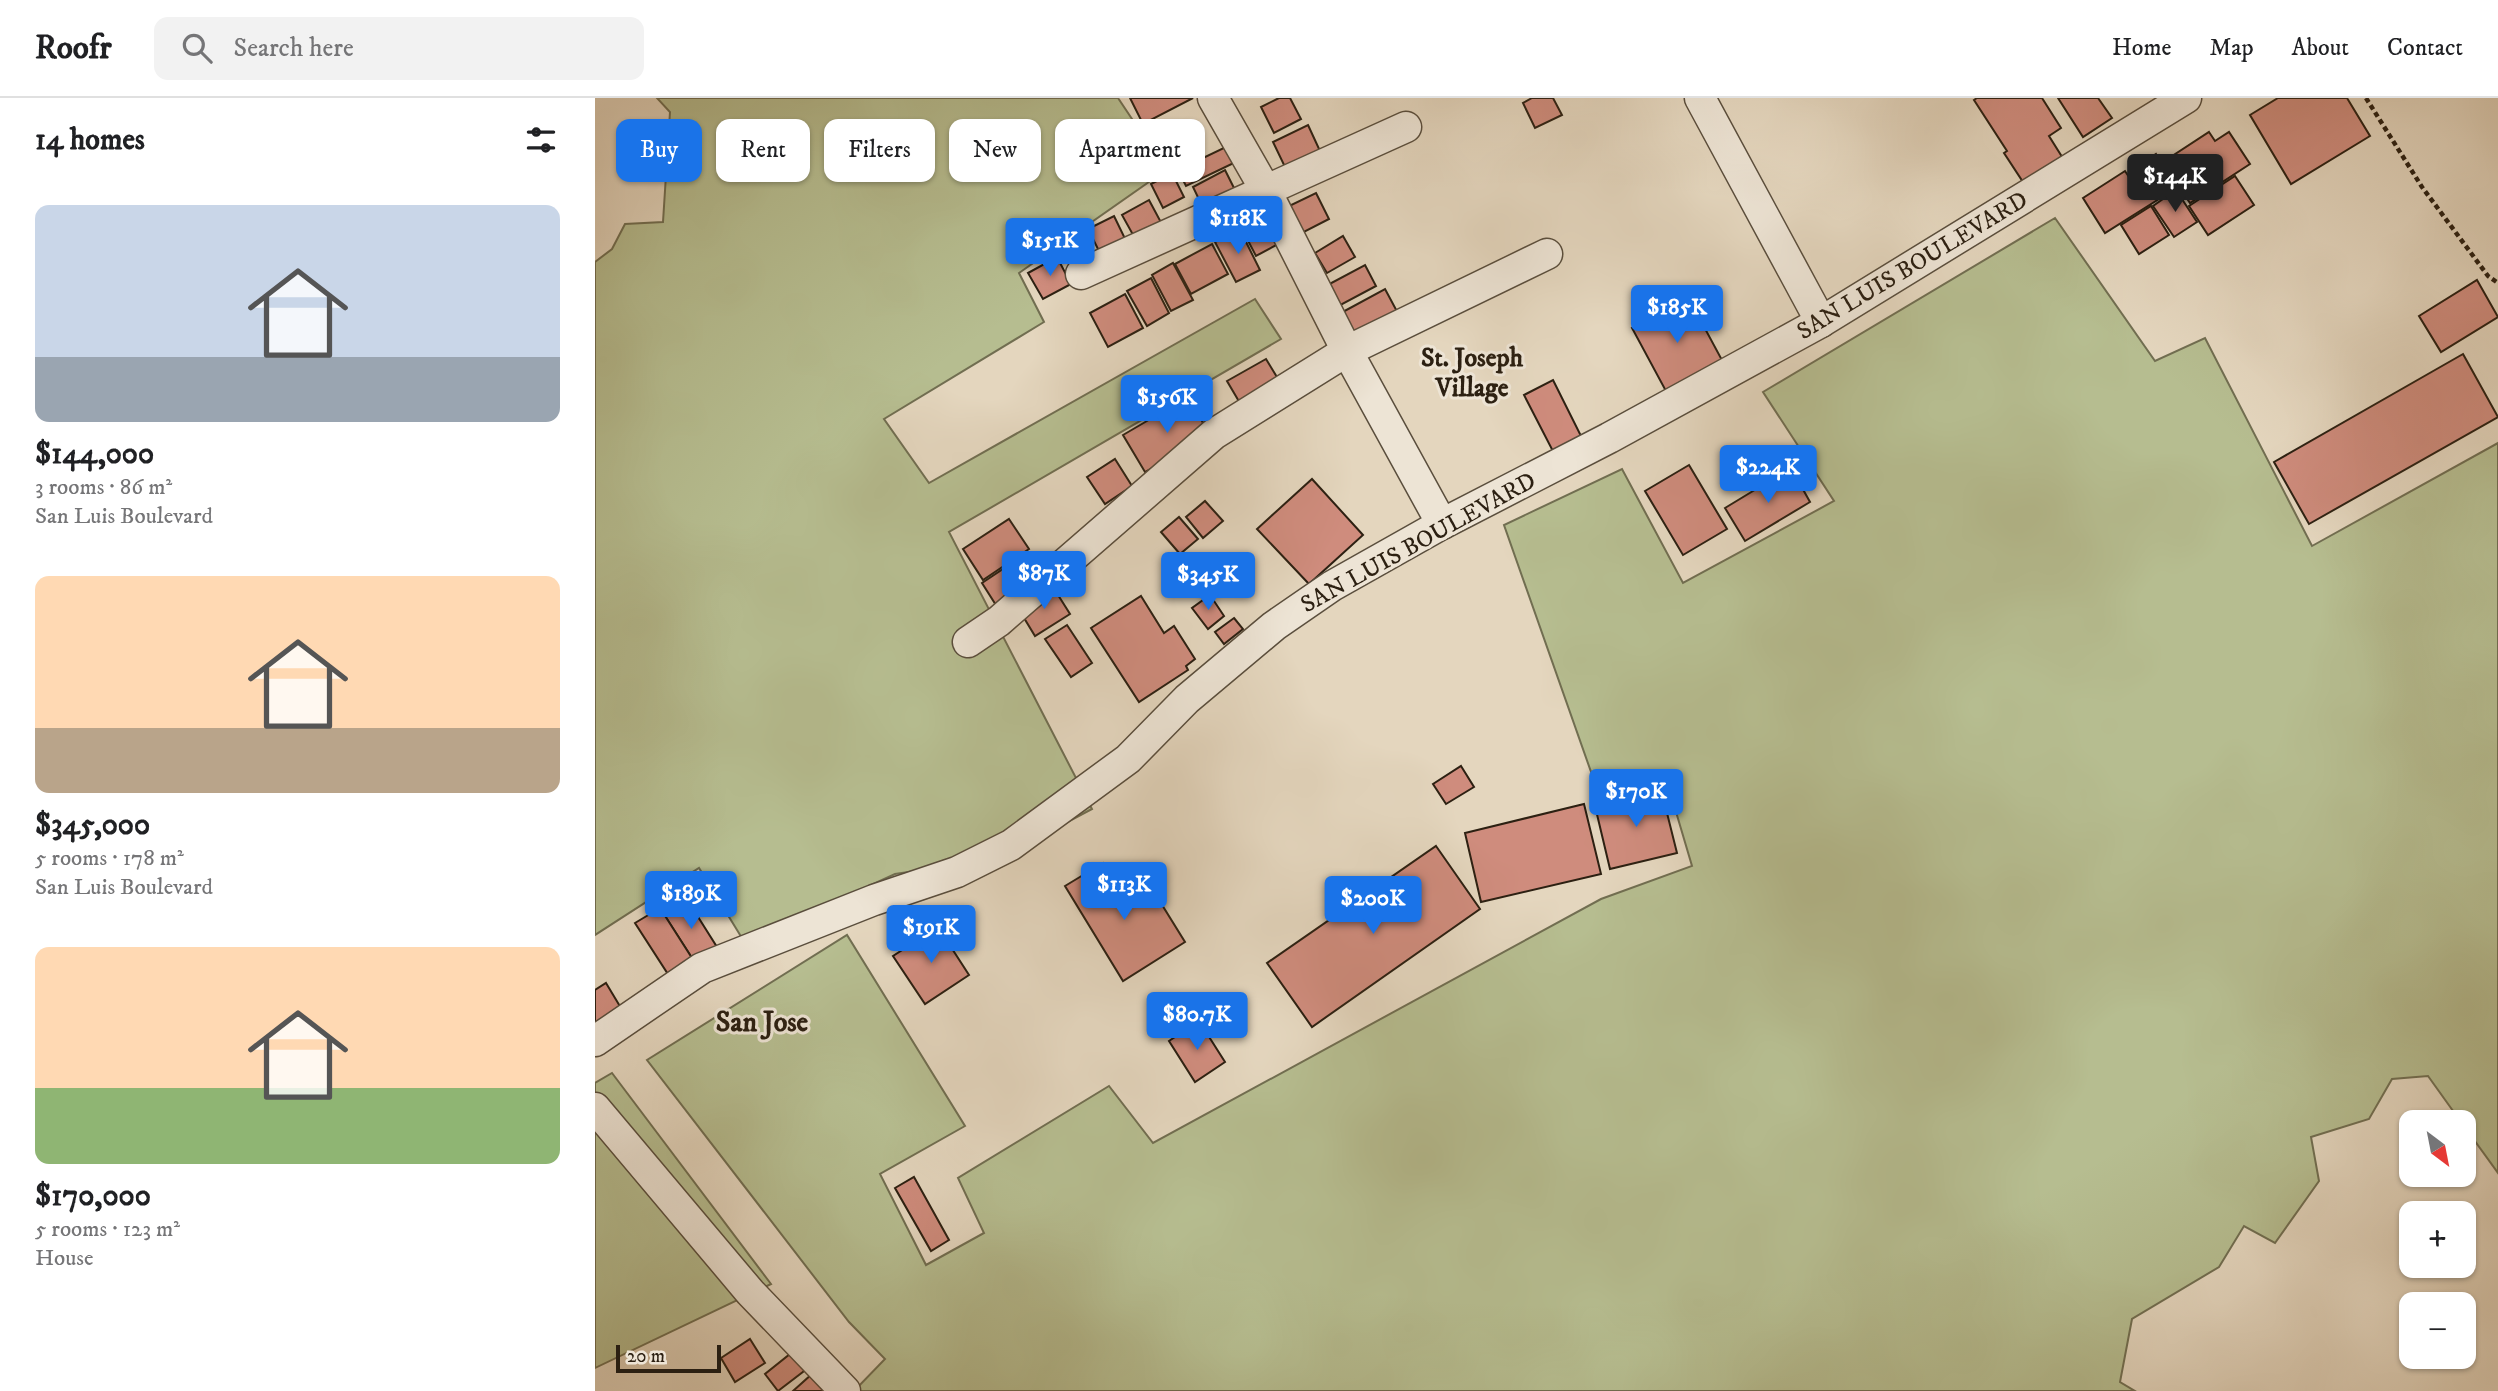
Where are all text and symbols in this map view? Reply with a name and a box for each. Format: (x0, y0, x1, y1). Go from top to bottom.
search box (154, 17, 644, 80)
text: Roofr (35, 28, 112, 69)
icon: search (178, 29, 216, 67)
text: Search here (234, 32, 354, 65)
text: Home (2112, 33, 2171, 63)
text: Map (2209, 33, 2254, 63)
text: About (2292, 33, 2349, 63)
text: Contact (2387, 33, 2463, 63)
chip: Buy (616, 119, 702, 182)
chip: Rent (716, 119, 810, 182)
chip: Filters (824, 119, 935, 182)
chip: New (949, 119, 1041, 182)
chip: Apartment (1055, 119, 1205, 182)
icon: filters (522, 121, 560, 159)
text: 14 homes (35, 122, 145, 159)
pin: $144K (2126, 155, 2224, 214)
text: $144K (2143, 162, 2207, 191)
street label: SAN LUIS BOULEVARD (1792, 185, 2033, 347)
pin: $118K (1189, 197, 1287, 256)
text: $118K (1209, 204, 1267, 233)
pin: $151K (1001, 218, 1099, 278)
text: $151K (1022, 226, 1078, 255)
icon: home (235, 250, 361, 376)
pin: $185K (1628, 286, 1726, 345)
text: $185K (1647, 293, 1707, 322)
district label: St. Joseph Village (1421, 342, 1523, 405)
pin: $156K (1118, 376, 1216, 435)
text: $156K (1137, 383, 1197, 412)
text: $144,000 (35, 436, 154, 473)
pin: $224K (1719, 446, 1817, 505)
text: $224K (1736, 453, 1800, 482)
street label: SAN LUIS BOULEVARD (1296, 466, 1541, 620)
text: 3 rooms · 86 m² (35, 473, 172, 502)
text: San Luis Boulevard (35, 502, 213, 531)
pin: $87K (1003, 552, 1085, 611)
pin: $345K (1159, 552, 1257, 612)
text: $87K (1018, 559, 1070, 588)
text: $345K (1177, 560, 1239, 589)
icon: home (235, 621, 361, 747)
pin: $170K (1587, 770, 1685, 829)
text: $170K (1605, 777, 1667, 806)
text: $345,000 (35, 807, 150, 844)
text: 5 rooms · 178 m² (35, 844, 184, 873)
pin: $113K (1075, 862, 1173, 922)
text: $113K (1097, 870, 1151, 899)
pin: $189K (642, 872, 740, 931)
text: San Luis Boulevard (35, 873, 213, 902)
pin: $200K (1324, 876, 1422, 936)
text: $189K (661, 879, 721, 908)
text: $200K (1341, 884, 1405, 913)
pin: $191K (882, 906, 980, 965)
text: $191K (903, 913, 959, 942)
icon: home (235, 992, 361, 1118)
pin: $80.7K (1140, 992, 1254, 1052)
text: $80.7K (1163, 1000, 1231, 1029)
district label: San Jose (716, 1005, 809, 1040)
north arrow (2399, 1110, 2476, 1186)
map controls (2399, 1110, 2476, 1369)
text: $170,000 (35, 1178, 151, 1215)
button: + (2399, 1201, 2476, 1278)
text: 5 rooms · 123 m² (35, 1215, 180, 1244)
text: House (35, 1244, 93, 1273)
button: − (2399, 1292, 2476, 1369)
scale bar (616, 1342, 721, 1374)
text: 20 m (627, 1345, 665, 1368)

